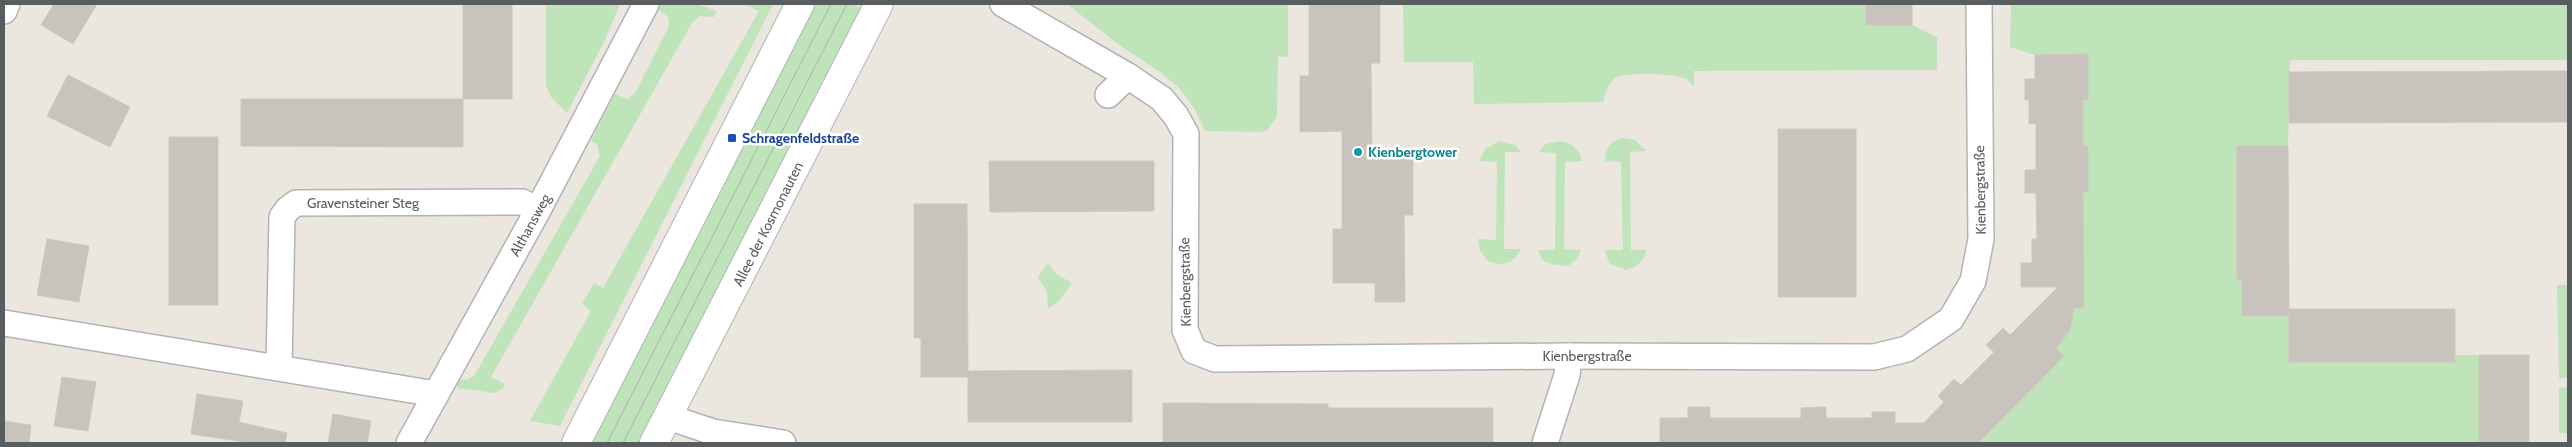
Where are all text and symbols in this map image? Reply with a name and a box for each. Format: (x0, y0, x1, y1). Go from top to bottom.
place label: Schragenfeldstraße (742, 129, 859, 147)
marker: Schragenfeldstraße (726, 132, 738, 144)
place label: Kienbergtower (1368, 143, 1457, 161)
street label: Kienbergstraße (1970, 145, 1990, 235)
marker: Kienbergtower (1352, 146, 1364, 158)
street label: Allee der Kosmonauten (729, 158, 807, 289)
street label: Althansweg (505, 190, 555, 259)
street label: Gravensteiner Steg (307, 194, 420, 212)
street label: Kienbergstraße (1175, 237, 1195, 327)
street label: Kienbergstraße (1542, 347, 1632, 365)

